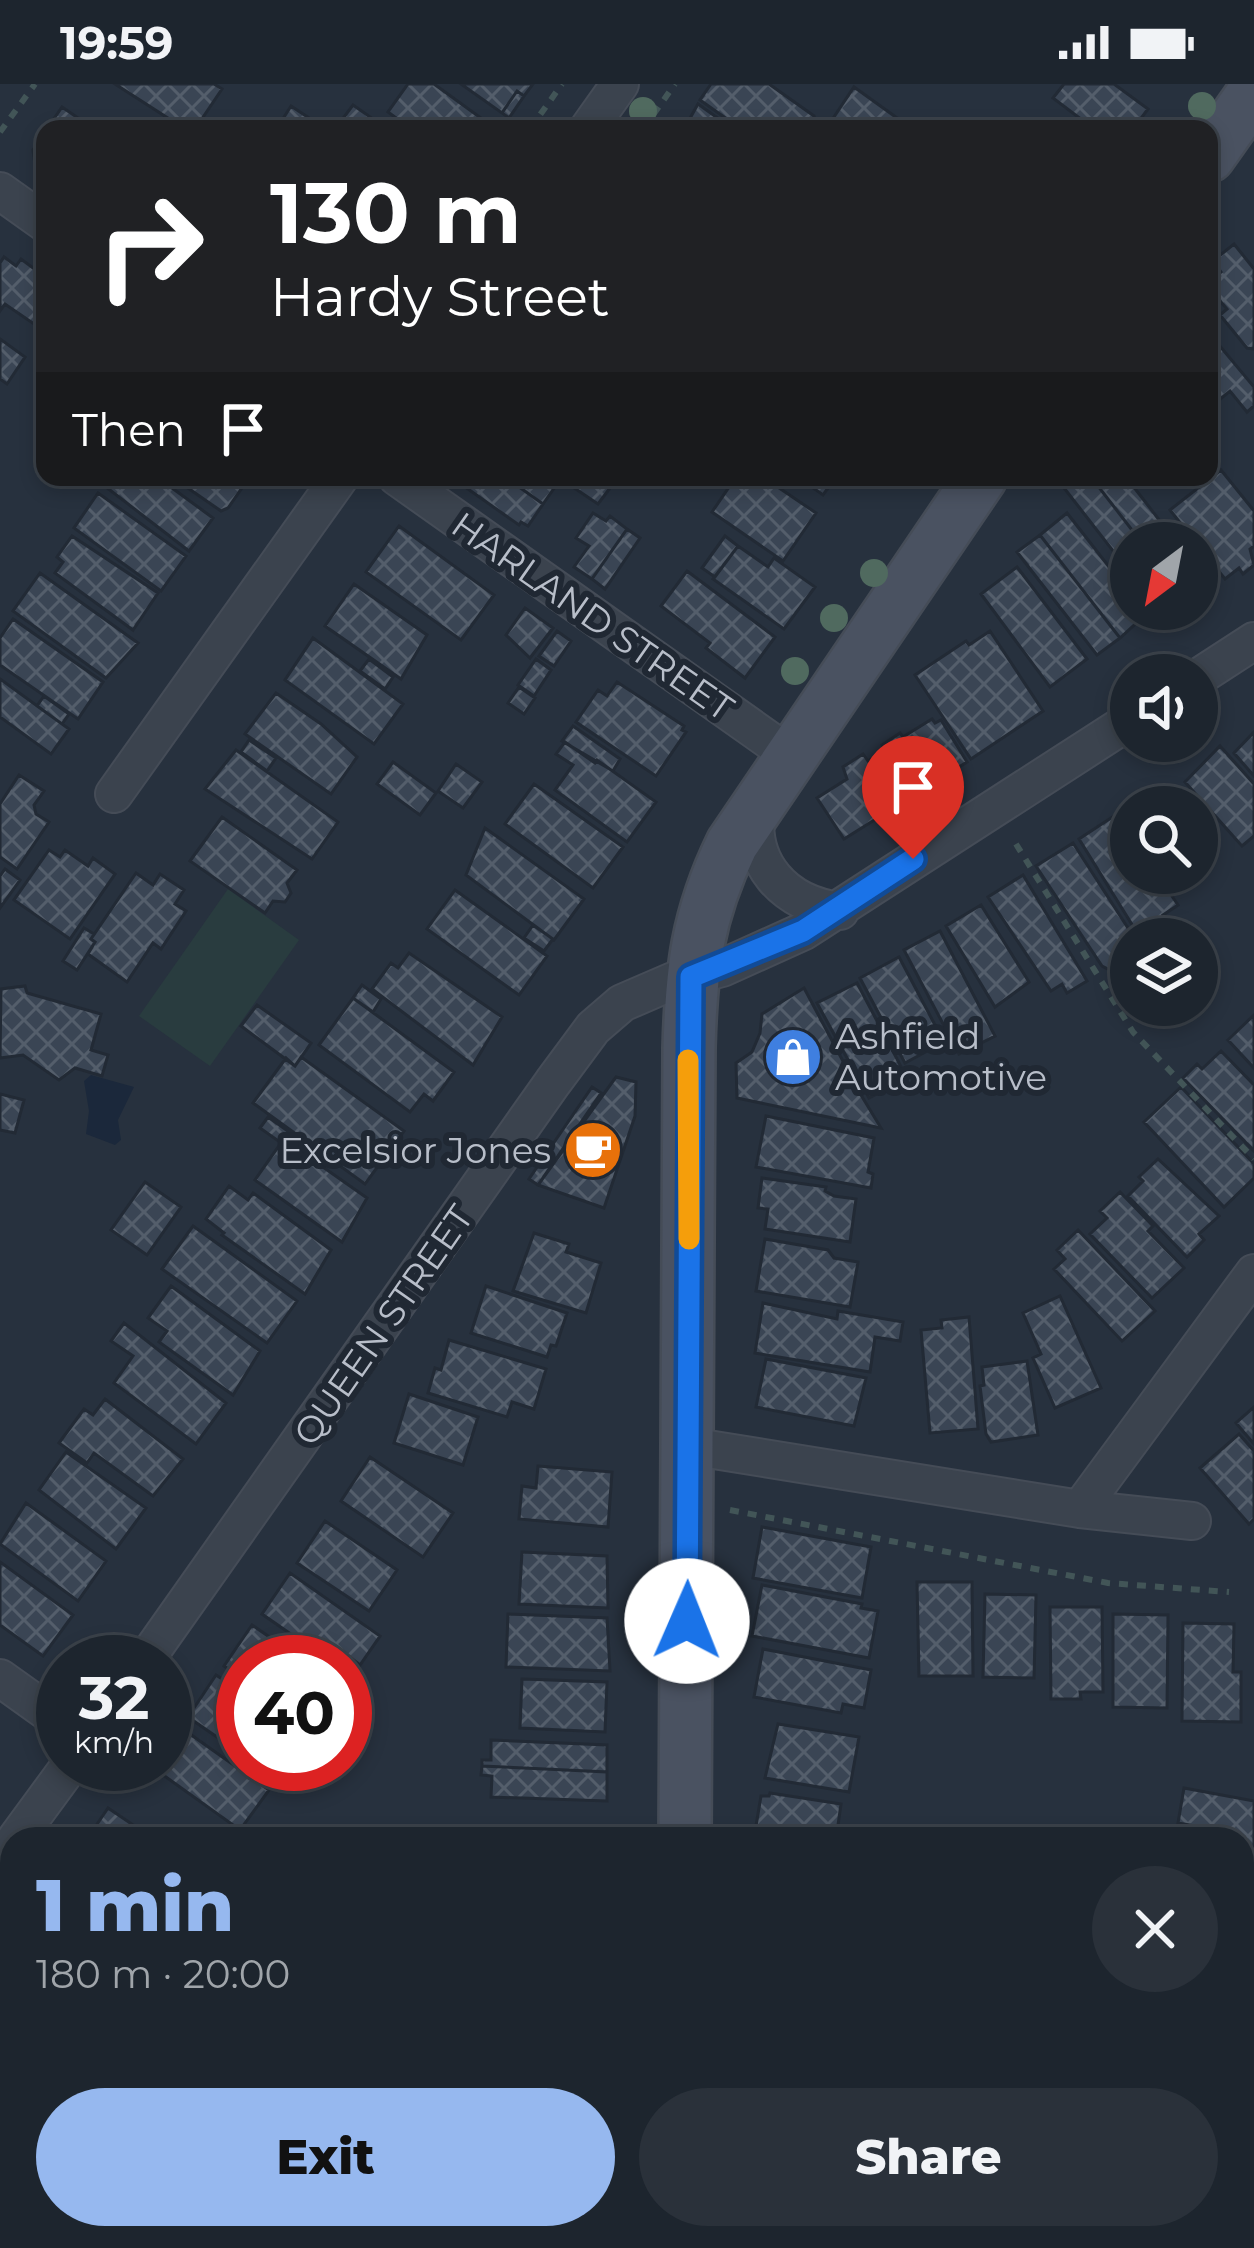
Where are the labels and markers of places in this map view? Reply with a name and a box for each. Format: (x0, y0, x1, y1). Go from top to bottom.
pin (862, 736, 964, 859)
place label: Ashfield Automotive (835, 1014, 1047, 1099)
shop icon: Ashfield Automotive (762, 1026, 824, 1088)
cafe icon: Excelsior Jones (562, 1119, 624, 1181)
place label: Excelsior Jones (280, 1128, 551, 1172)

